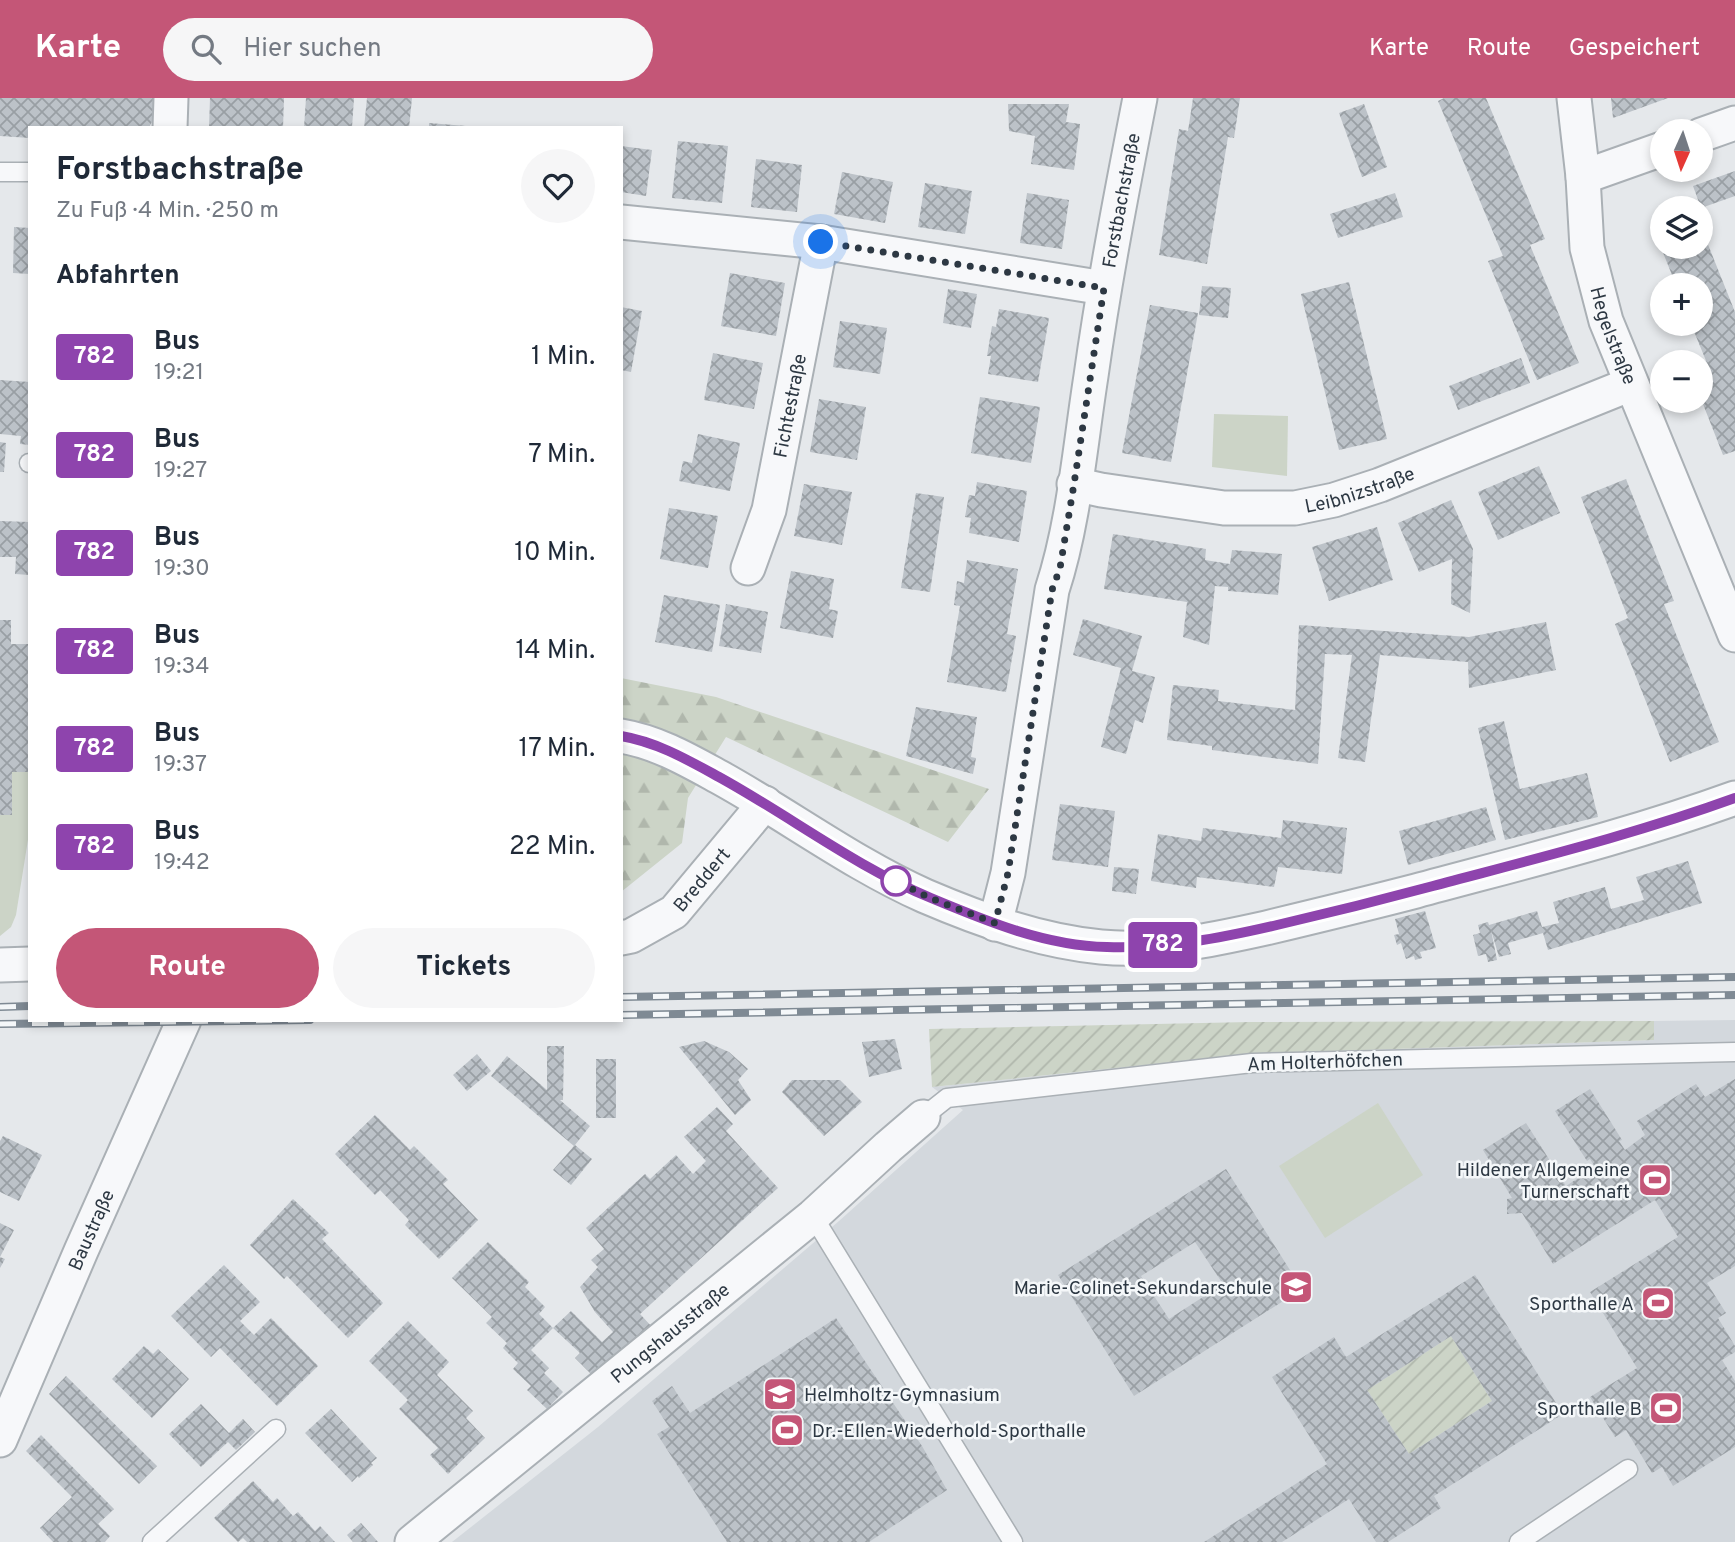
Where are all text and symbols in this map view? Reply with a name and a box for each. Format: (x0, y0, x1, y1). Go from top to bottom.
search box (163, 18, 653, 81)
text: Karte (35, 28, 121, 70)
icon: search (187, 30, 225, 68)
text: Hier suchen (243, 33, 382, 66)
text: Karte (1369, 34, 1429, 64)
text: Route (1467, 34, 1531, 64)
text: Gespeichert (1569, 34, 1700, 64)
north arrow (1650, 119, 1713, 182)
map controls (1650, 119, 1713, 413)
street label: Forstbachstraße (1098, 131, 1147, 270)
button: heart (521, 149, 595, 223)
text: Forstbachstraße (56, 150, 304, 192)
button: layers (1650, 196, 1713, 259)
text: Zu Fuß · 4 Min. · 250 m (56, 197, 279, 226)
your location (803, 224, 838, 259)
text: Abfahrten (56, 260, 180, 293)
button: + (1650, 273, 1713, 336)
street label: Hegelstraße (1584, 284, 1641, 389)
text: Bus (154, 326, 200, 359)
text: 1 Min. (531, 341, 595, 374)
text: 782 (74, 342, 115, 372)
button: − (1650, 350, 1713, 413)
street label: Fichtestraße (769, 352, 813, 460)
text: 19:21 (154, 359, 204, 388)
text: Bus (154, 424, 200, 457)
text: 7 Min. (528, 439, 595, 472)
text: 782 (74, 440, 115, 470)
text: 19:27 (154, 457, 207, 486)
street label: Leibnizstraße (1303, 462, 1419, 520)
text: Bus (154, 522, 200, 555)
text: 10 Min. (514, 537, 595, 570)
text: 782 (74, 538, 115, 568)
text: 19:30 (154, 555, 210, 584)
text: Bus (154, 620, 200, 653)
text: 14 Min. (515, 635, 595, 668)
text: 782 (74, 636, 115, 666)
text: 19:34 (154, 653, 210, 682)
text: Bus (154, 718, 200, 751)
text: 17 Min. (519, 733, 595, 766)
text: 782 (74, 734, 115, 764)
text: 19:37 (154, 751, 207, 780)
text: Bus (154, 816, 200, 849)
text: 22 Min. (509, 831, 595, 864)
text: 782 (74, 832, 115, 862)
street label: Breddert (669, 843, 737, 918)
text: 19:42 (154, 849, 210, 878)
unlabelled marker (881, 866, 911, 896)
line badge: 782 (1123, 922, 1203, 968)
button: Route (56, 928, 319, 1008)
button: Tickets (333, 928, 595, 1008)
text: 782 (1142, 930, 1184, 960)
street label: Am Holterhöfchen (1247, 1048, 1403, 1078)
place label: Hildener Allgemeine Turnerschaft (1457, 1159, 1630, 1205)
sports icon: Hildener Allgemeine Turnerschaft (1636, 1161, 1674, 1199)
street label: Baustraße (64, 1186, 121, 1275)
school or university icon: Marie-Colinet-Sekundarschule (1277, 1268, 1315, 1306)
place label: Marie-Colinet-Sekundarschule (1014, 1277, 1272, 1301)
street label: Pungshausstraße (606, 1279, 735, 1390)
sports icon: Sporthalle A (1639, 1284, 1677, 1322)
place label: Sporthalle A (1529, 1293, 1634, 1317)
school or university icon: Helmholtz-Gymnasium (761, 1375, 799, 1413)
place label: Helmholtz-Gymnasium (804, 1384, 1000, 1408)
sports icon: Sporthalle B (1647, 1389, 1685, 1427)
place label: Sporthalle B (1537, 1398, 1642, 1422)
sports icon: Dr.-Ellen-Wiederhold-Sporthalle (768, 1411, 806, 1449)
place label: Dr.-Ellen-Wiederhold-Sporthalle (812, 1420, 1086, 1444)

